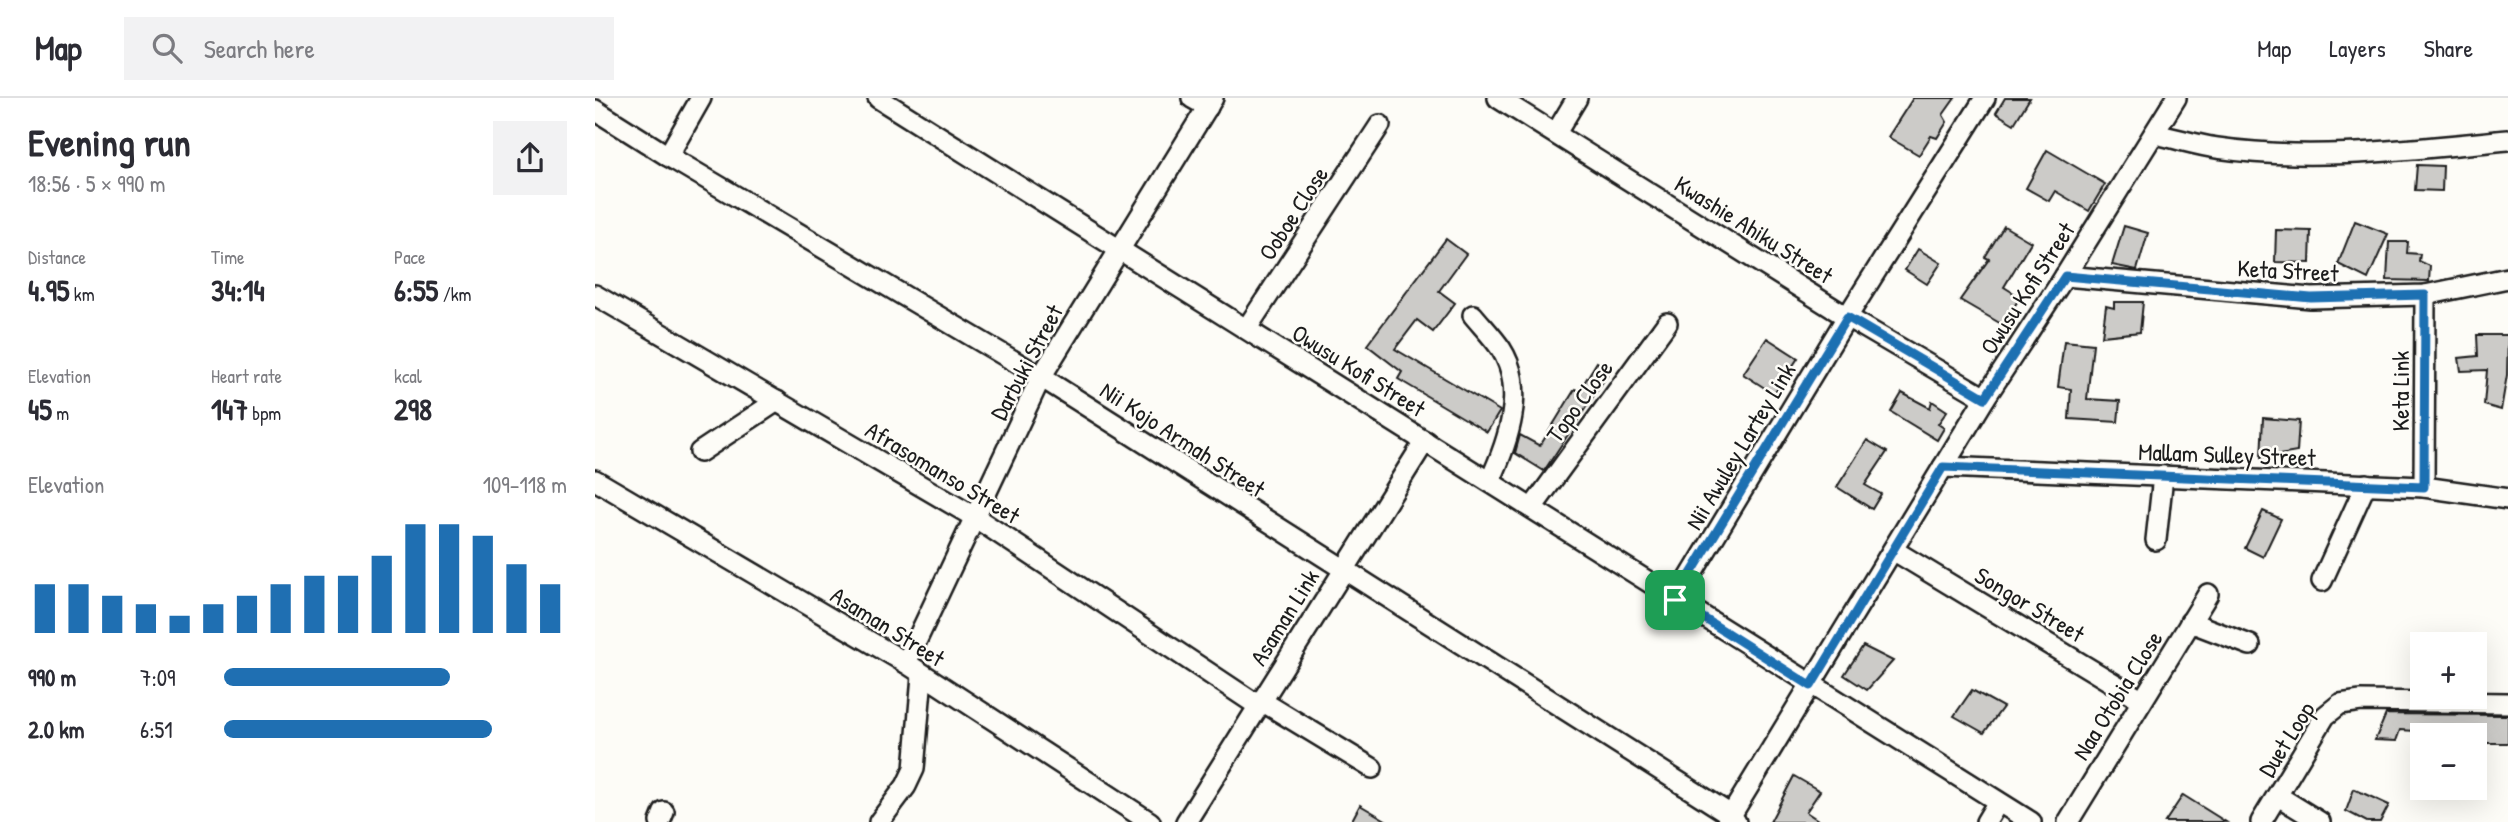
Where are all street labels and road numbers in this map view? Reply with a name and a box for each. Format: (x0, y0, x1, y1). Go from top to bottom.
street label: Ooboe Close (1251, 160, 1335, 266)
street label: Kwashie Ahiku Street (1669, 167, 1840, 291)
street label: Owusu Kofi Street (1972, 215, 2082, 360)
street label: Keta Street (2237, 251, 2340, 289)
street label: Darbuki Street (982, 298, 1070, 425)
street label: Owusu Kofi Street (1286, 316, 1432, 424)
street label: Keta Link (2384, 351, 2416, 431)
street label: Topo Close (1538, 353, 1620, 449)
street label: Nii Awuley Lartey Link (1678, 357, 1802, 535)
street label: Nii Kojo Armah Street (1095, 374, 1272, 505)
street label: Afrasomanso Street (860, 413, 1027, 531)
street label: Mallam Sulley Street (2138, 435, 2317, 473)
street label: Songor Street (1969, 559, 2091, 650)
street label: Asaman Link (1242, 563, 1326, 671)
street label: Asaman Street (825, 578, 952, 674)
street label: Naa Otobia Close (2065, 624, 2170, 766)
street label: Duet Loop (2250, 695, 2322, 783)

